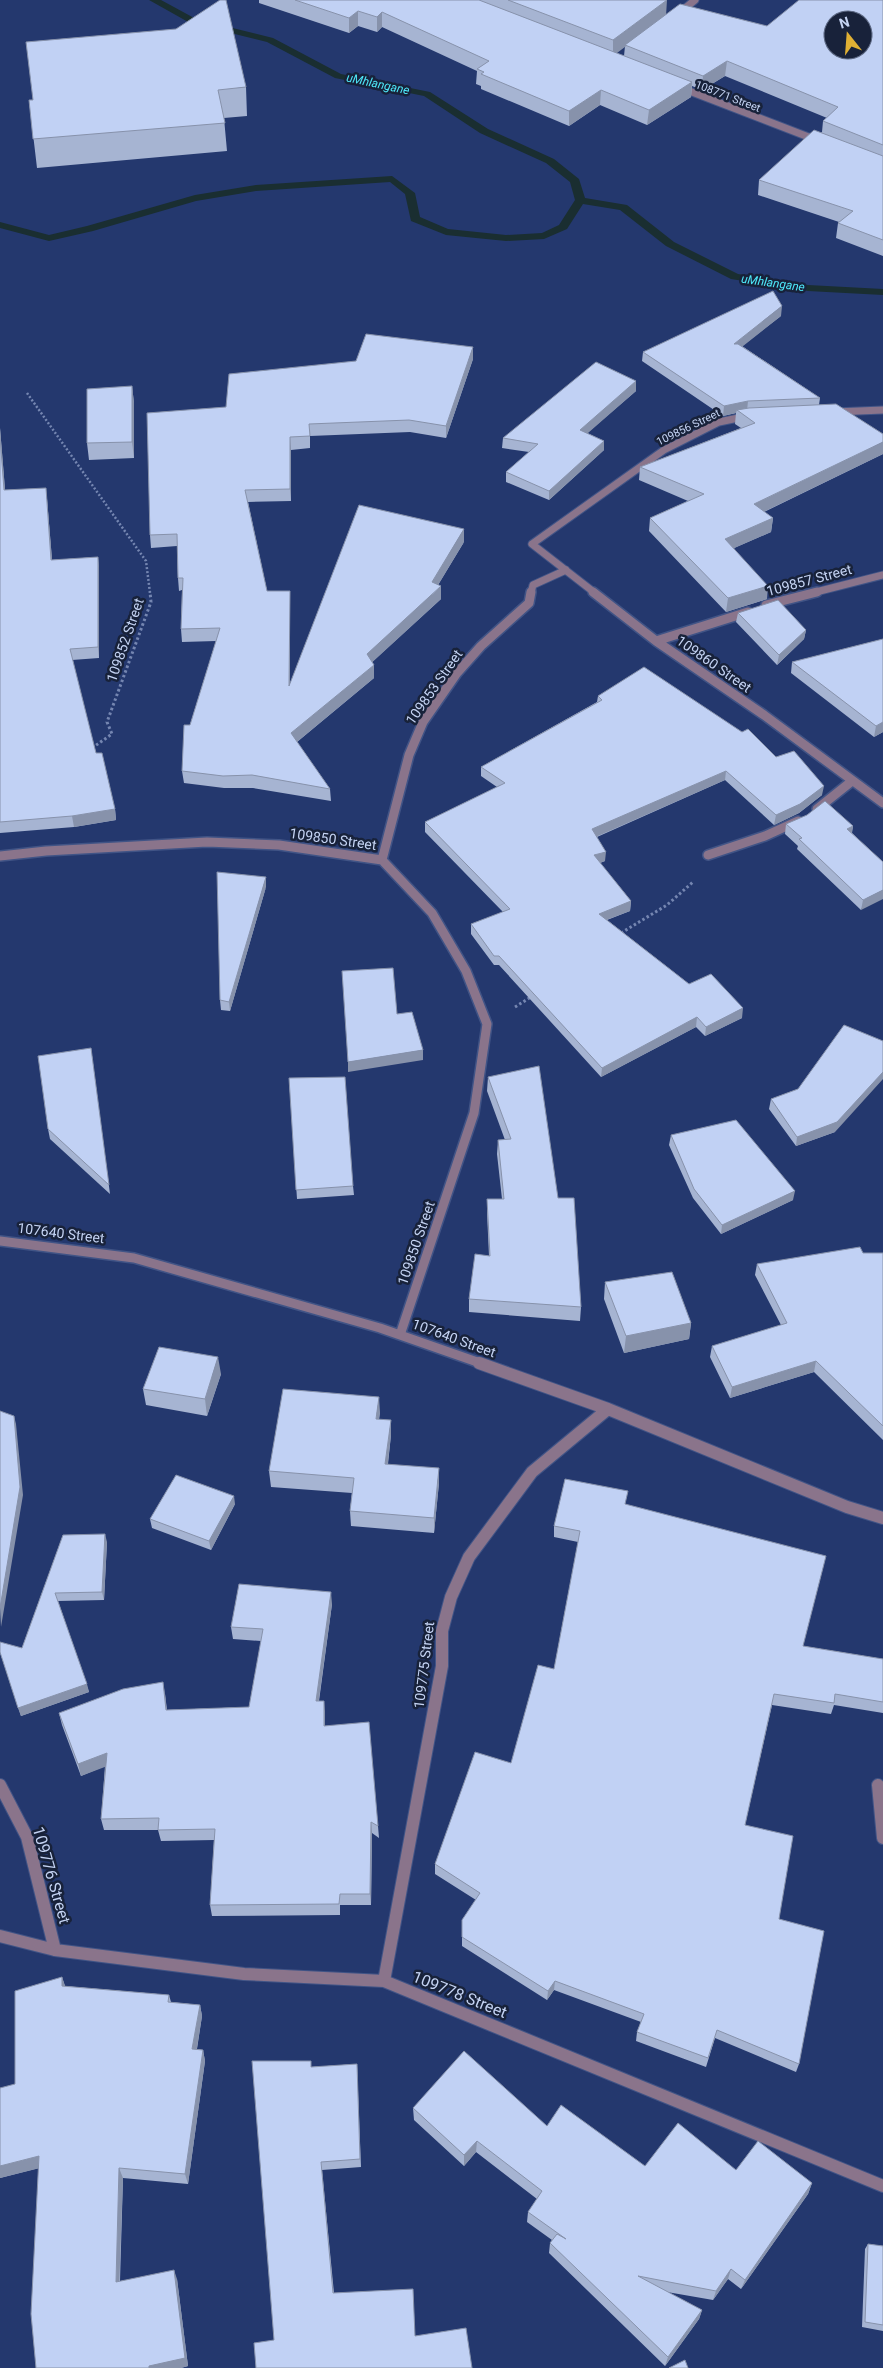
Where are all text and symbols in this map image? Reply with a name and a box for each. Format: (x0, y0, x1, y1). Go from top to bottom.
north arrow (823, 10, 873, 60)
text: N (837, 13, 851, 32)
water label: uMhlangane (345, 70, 411, 98)
street label: 108771 Street (693, 78, 763, 115)
water label: uMhlangane (740, 272, 806, 294)
street label: 109856 Street (654, 406, 722, 448)
street label: 109857 Street (765, 561, 854, 599)
street label: 109852 Street (103, 596, 147, 684)
street label: 109860 Street (674, 632, 755, 696)
street label: 109853 Street (402, 646, 466, 727)
street label: 109850 Street (289, 825, 378, 853)
street label: 109850 Street (394, 1199, 438, 1287)
street label: 107640 Street (17, 1220, 106, 1246)
street label: 107640 Street (410, 1315, 498, 1361)
street label: 109775 Street (411, 1620, 437, 1709)
street label: 109776 Street (29, 1824, 74, 1926)
street label: 109778 Street (410, 1967, 510, 2022)

